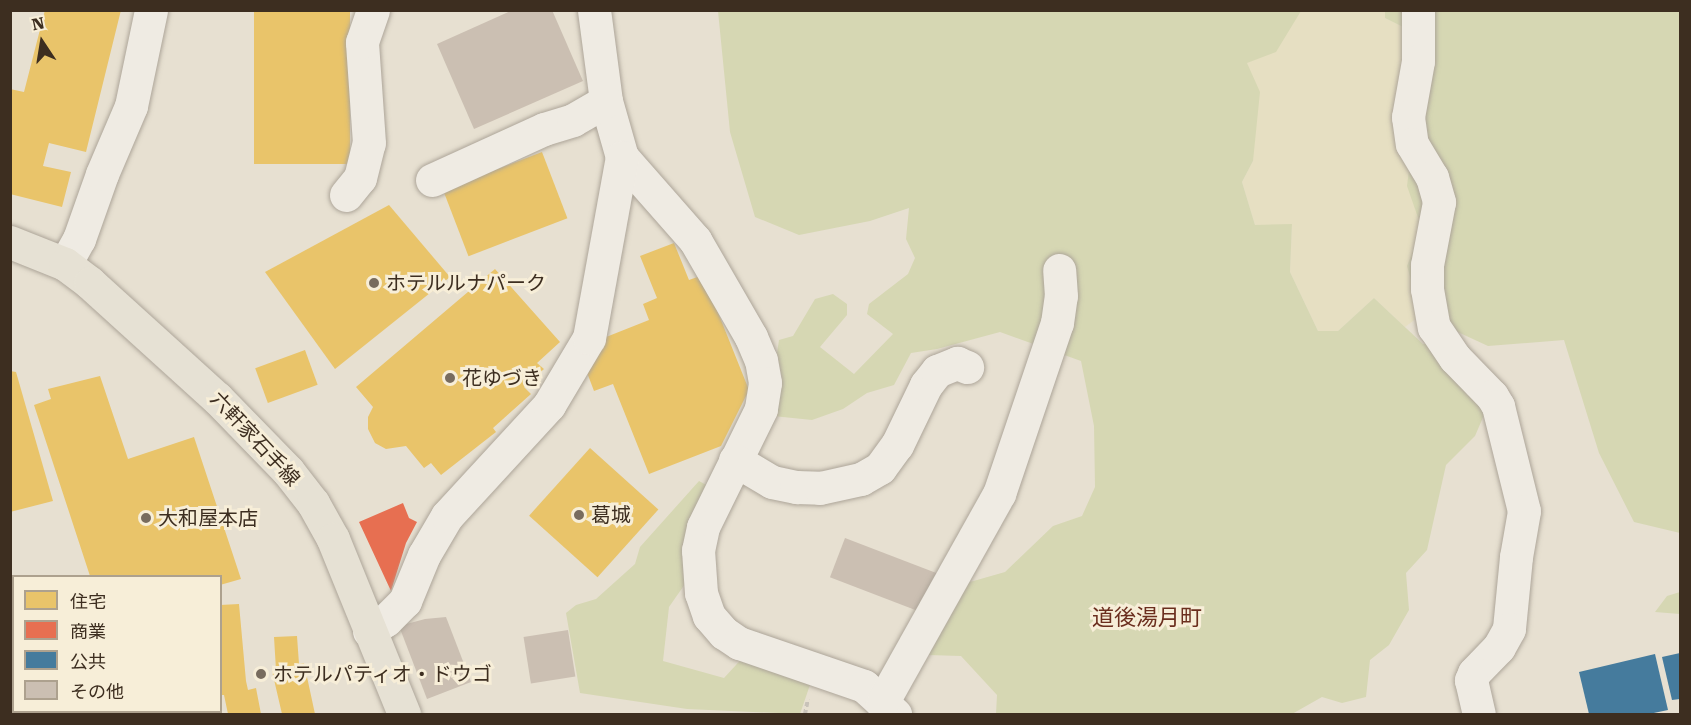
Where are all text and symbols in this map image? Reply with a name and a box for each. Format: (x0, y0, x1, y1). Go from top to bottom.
north arrow (12, 12, 72, 72)
text: N (30, 13, 46, 34)
place label: ホテルルナパーク (386, 271, 546, 295)
marker: ホテルルナパーク (367, 276, 381, 290)
place label: 花ゆづき (462, 366, 542, 390)
marker: 花ゆづき (443, 371, 457, 385)
street label: 六軒家石手線 (205, 387, 305, 491)
place label: 葛城 (591, 503, 631, 527)
place label: 大和屋本店 (158, 506, 258, 530)
marker: 葛城 (572, 508, 586, 522)
marker: 大和屋本店 (139, 511, 153, 525)
legend (12, 575, 222, 713)
text: 住宅 (70, 591, 106, 612)
district label: 道後湯月町 (1092, 605, 1202, 631)
text: 商業 (70, 621, 106, 642)
text: 公共 (70, 651, 106, 672)
place label: ホテルパティオ・ドウゴ (273, 662, 493, 686)
marker: ホテルパティオ・ドウゴ (254, 667, 268, 681)
text: その他 (70, 681, 124, 702)

